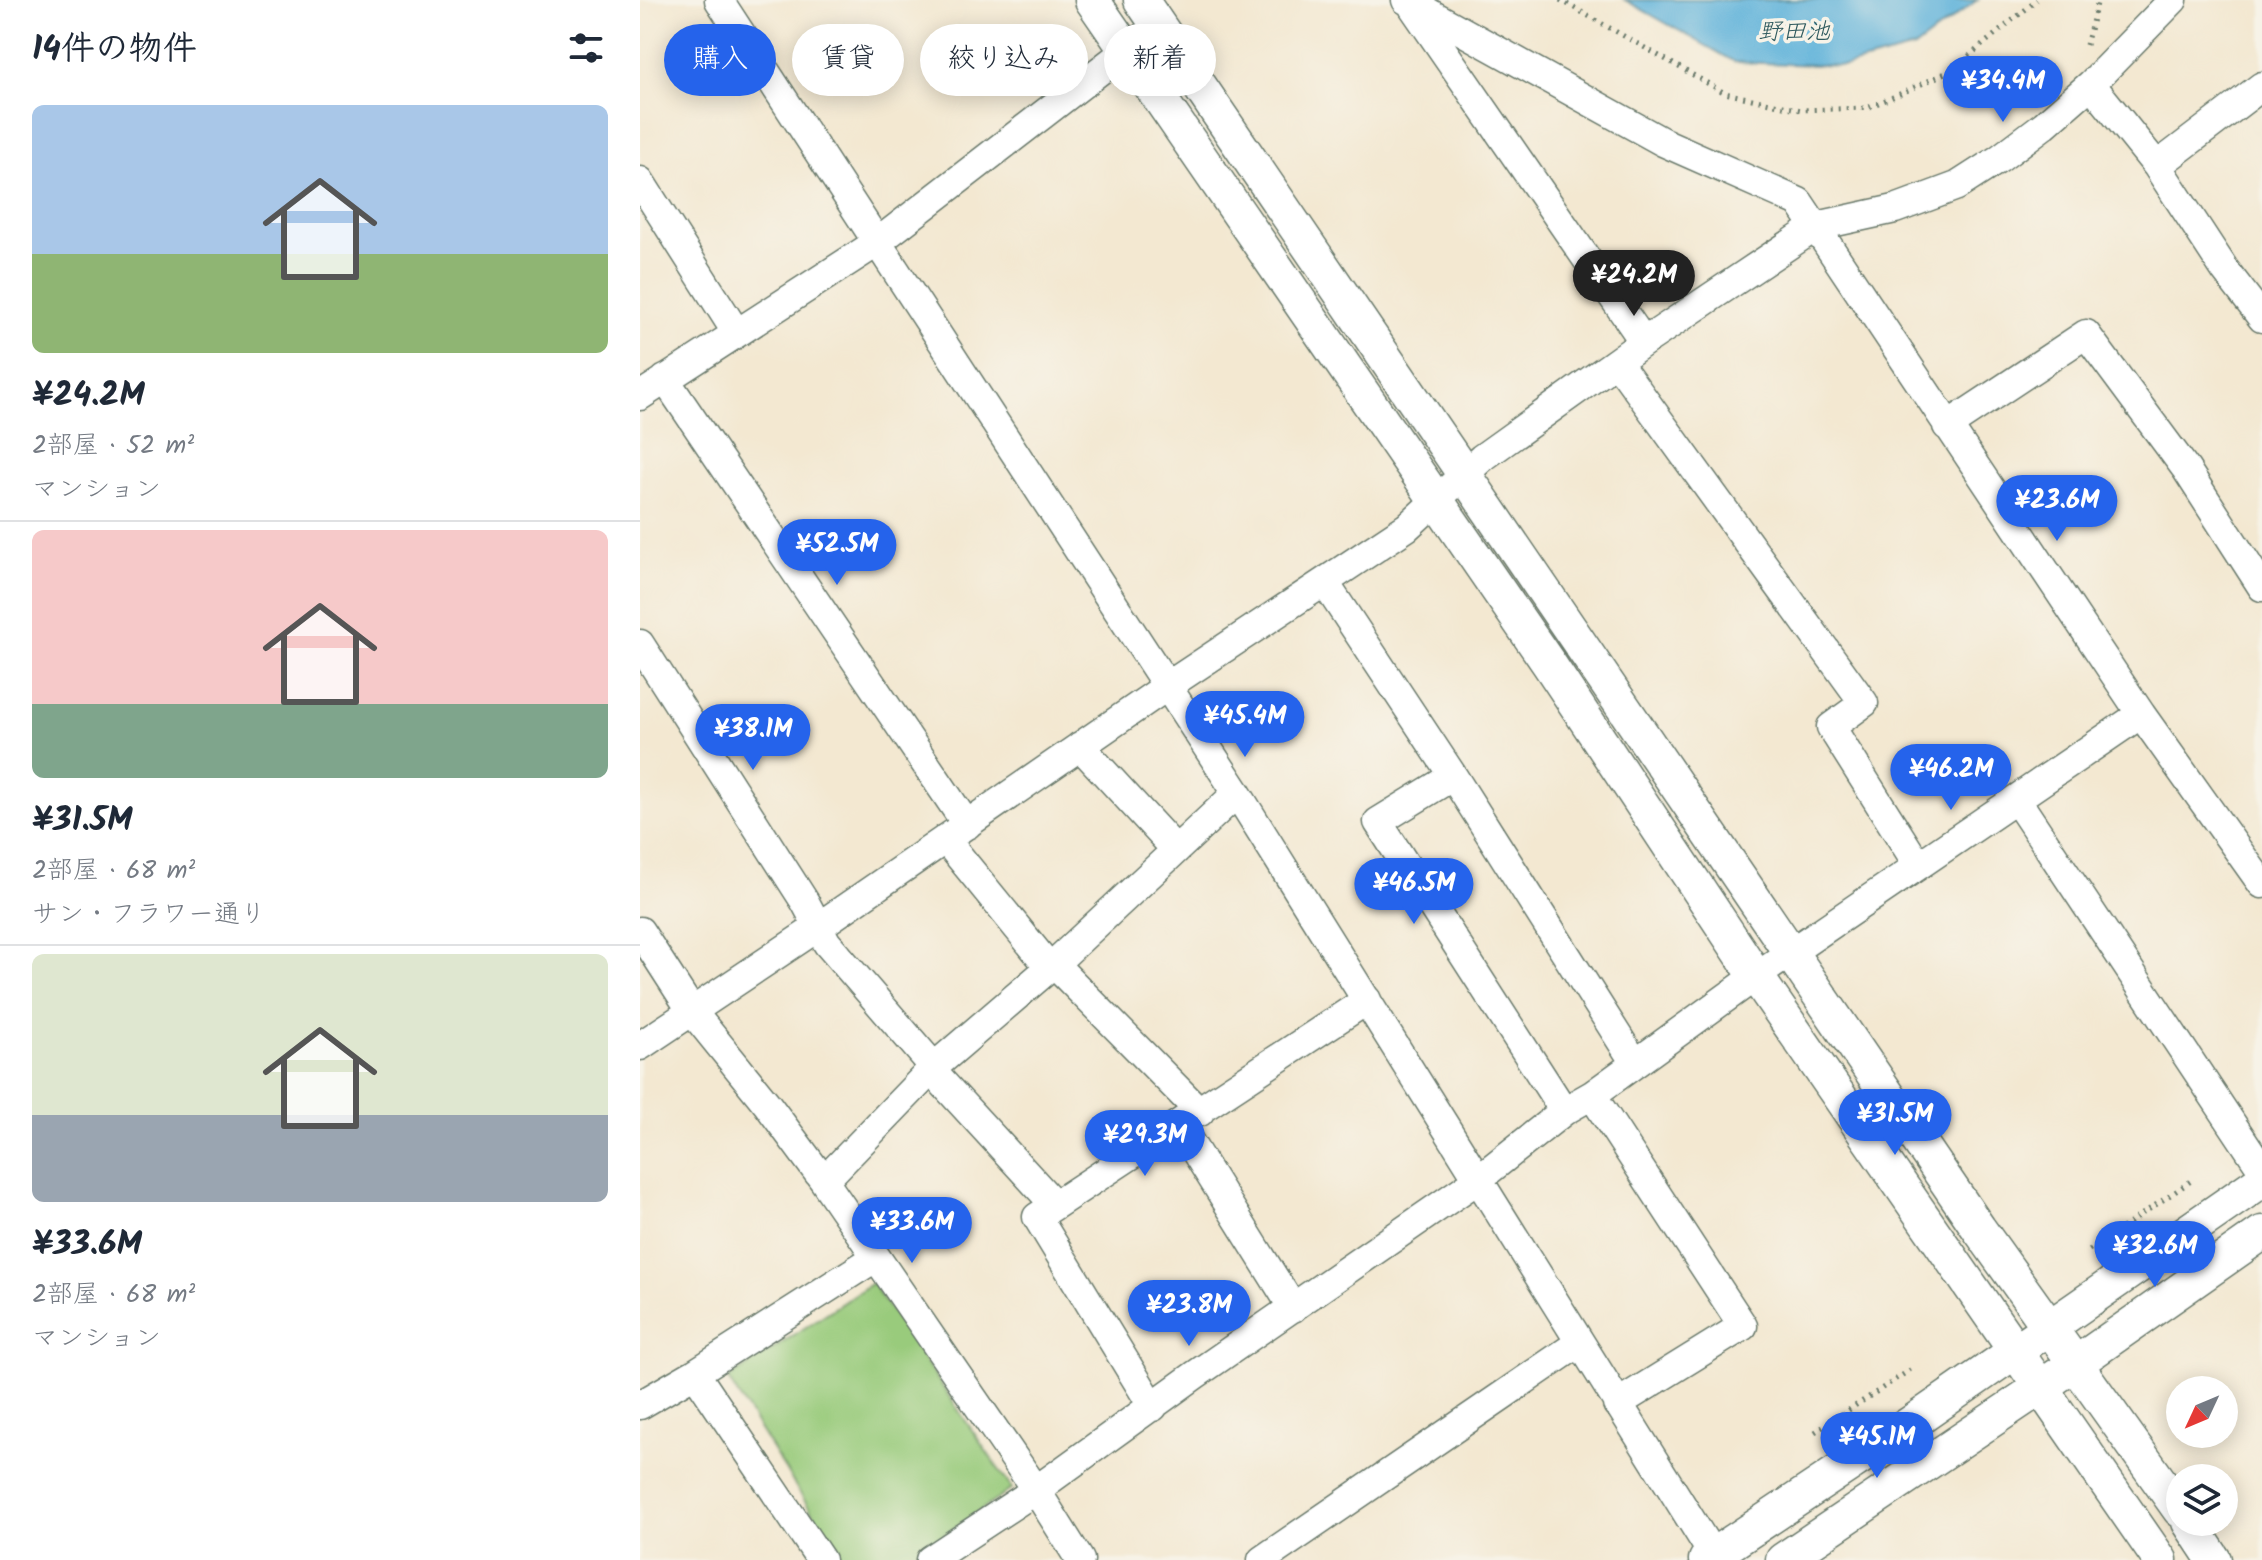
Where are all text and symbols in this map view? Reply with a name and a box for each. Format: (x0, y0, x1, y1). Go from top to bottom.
water label: 野田池 (1758, 13, 1831, 52)
text: 14件の物件 (32, 23, 197, 77)
chip: 購入 (664, 24, 776, 96)
chip: 賃貸 (792, 24, 904, 96)
chip: 絞り込み (920, 24, 1088, 96)
chip: 新着 (1104, 24, 1216, 96)
icon: filters (564, 26, 608, 70)
pin: ¥34.4M (1938, 56, 2068, 124)
text: ¥34.4M (1961, 61, 2045, 103)
icon: home (248, 157, 392, 301)
pin: ¥24.2M (1569, 250, 1699, 318)
text: ¥24.2M (1591, 255, 1677, 297)
text: ¥24.2M (32, 369, 145, 423)
text: 2部屋 · 52 m² (32, 425, 194, 467)
text: マンション (32, 469, 161, 511)
pin: ¥23.6M (1992, 475, 2122, 543)
text: ¥23.6M (2014, 480, 2100, 522)
pin: ¥52.5M (772, 519, 902, 587)
text: ¥52.5M (795, 524, 879, 566)
icon: home (248, 582, 392, 726)
pin: ¥45.4M (1180, 691, 1310, 759)
text: ¥45.4M (1203, 696, 1287, 738)
pin: ¥38.1M (688, 704, 818, 772)
text: ¥38.1M (713, 709, 793, 751)
pin: ¥46.2M (1886, 744, 2016, 812)
text: ¥46.2M (1908, 749, 1994, 791)
text: ¥31.5M (32, 794, 133, 848)
text: 2部屋 · 68 m² (32, 850, 195, 892)
pin: ¥46.5M (1349, 858, 1479, 926)
text: ¥46.5M (1372, 863, 1456, 905)
text: サン・フラワー通り (32, 894, 266, 936)
icon: home (248, 1006, 392, 1150)
pin: ¥31.5M (1830, 1089, 1960, 1157)
text: ¥31.5M (1856, 1094, 1934, 1136)
pin: ¥29.3M (1080, 1110, 1210, 1178)
text: ¥29.3M (1103, 1115, 1187, 1157)
pin: ¥33.6M (847, 1197, 977, 1265)
text: ¥33.6M (870, 1202, 954, 1244)
text: ¥33.6M (32, 1218, 142, 1272)
pin: ¥32.6M (2090, 1221, 2220, 1289)
text: ¥32.6M (2112, 1226, 2198, 1268)
text: 2部屋 · 68 m² (32, 1274, 195, 1316)
pin: ¥23.8M (1124, 1280, 1254, 1348)
text: ¥23.8M (1146, 1285, 1232, 1327)
text: マンション (32, 1318, 161, 1360)
north arrow (2166, 1376, 2238, 1448)
map controls (2166, 1376, 2238, 1536)
pin: ¥45.1M (1812, 1412, 1942, 1480)
text: ¥45.1M (1839, 1417, 1916, 1459)
button: layers (2166, 1464, 2238, 1536)

